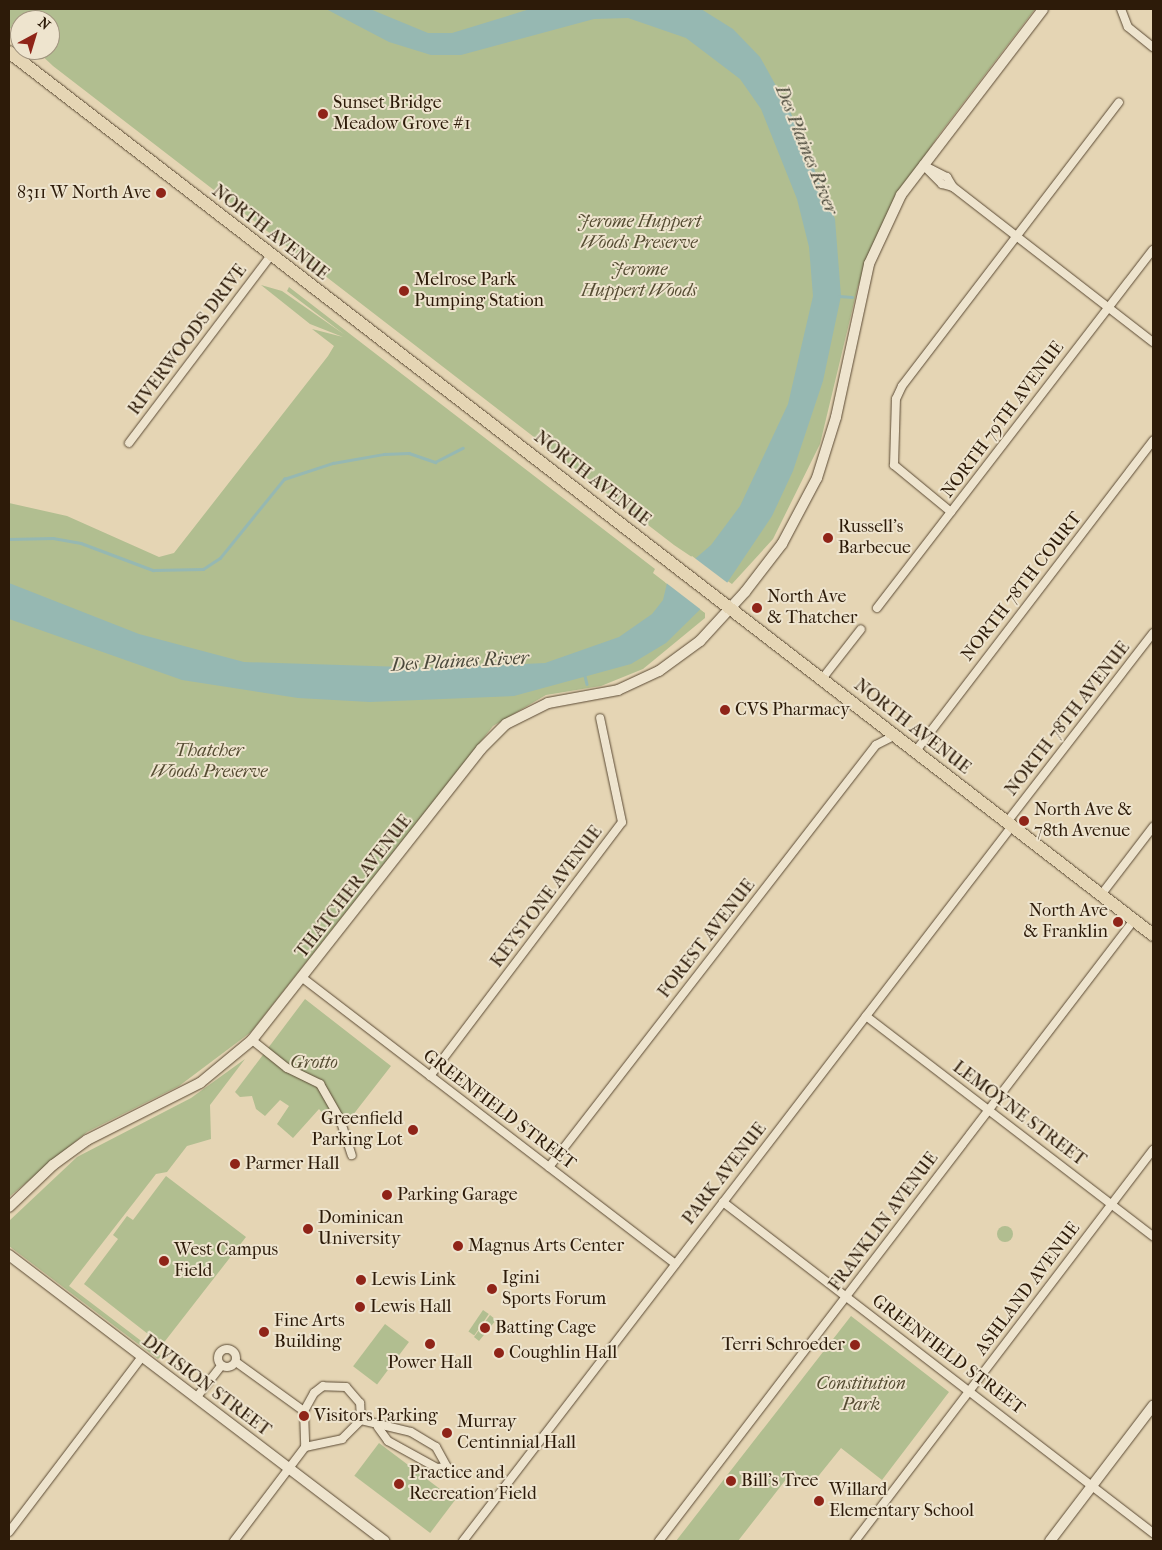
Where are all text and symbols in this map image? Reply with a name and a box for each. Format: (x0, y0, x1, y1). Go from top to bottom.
north arrow (10, 10, 60, 60)
text: N (35, 14, 54, 34)
water label: Des Plaines River (770, 82, 842, 218)
place label: Sunset Bridge Meadow Grove #1 (333, 93, 471, 136)
marker: Sunset Bridge Meadow Grove #1 (317, 108, 329, 120)
street label: NORTH AVENUE (207, 181, 333, 285)
place label: 8311 W North Ave (17, 182, 151, 204)
marker: 8311 W North Ave (155, 187, 167, 199)
park label: Jerome Huppert Woods Preserve (577, 212, 701, 254)
street label: RIVERWOODS DRIVE (124, 260, 252, 420)
park label: Jerome Huppert Woods (581, 260, 697, 302)
place label: Melrose Park Pumping Station (414, 270, 544, 312)
marker: Melrose Park Pumping Station (398, 285, 410, 297)
street label: NORTH 79TH AVENUE (937, 337, 1069, 503)
street label: NORTH AVENUE (529, 427, 655, 531)
street label: NORTH 78TH COURT (957, 508, 1087, 666)
place label: Russell's Barbecue (838, 517, 911, 560)
marker: Russell's Barbecue (822, 532, 834, 544)
place label: North Ave & Thatcher (767, 587, 857, 630)
marker: North Ave & Thatcher (751, 602, 763, 614)
street label: NORTH 78TH AVENUE (1001, 637, 1135, 801)
water label: Des Plaines River (391, 647, 529, 677)
street label: NORTH AVENUE (849, 675, 975, 779)
place label: CVS Pharmacy (735, 699, 850, 721)
marker: CVS Pharmacy (719, 704, 731, 716)
park label: Thatcher Woods Preserve (150, 741, 268, 784)
place label: North Ave & 78th Avenue (1034, 800, 1132, 842)
street label: THATCHER AVENUE (291, 811, 417, 963)
marker: North Ave & 78th Avenue (1018, 815, 1030, 827)
street label: KEYSTONE AVENUE (487, 822, 607, 972)
street label: FOREST AVENUE (654, 875, 760, 1003)
place label: North Ave & Franklin (1023, 901, 1108, 944)
marker: North Ave & Franklin (1112, 916, 1124, 928)
street label: GREENFIELD STREET (418, 1045, 580, 1175)
park label: Grotto (290, 1052, 338, 1074)
street label: LEMOYNE STREET (948, 1057, 1090, 1171)
place label: Greenfield Parking Lot (312, 1109, 403, 1152)
street label: PARK AVENUE (678, 1119, 772, 1229)
marker: Greenfield Parking Lot (407, 1124, 419, 1136)
street label: FRANKLIN AVENUE (825, 1148, 943, 1296)
place label: Parmer Hall (245, 1153, 340, 1175)
marker: Parmer Hall (229, 1158, 241, 1170)
place label: Parking Garage (397, 1184, 518, 1206)
marker: Parking Garage (381, 1189, 393, 1201)
place label: Dominican University (318, 1208, 403, 1250)
street label: ASHLAND AVENUE (971, 1218, 1085, 1360)
marker: Dominican University (302, 1223, 314, 1235)
place label: Magnus Arts Center (468, 1235, 624, 1257)
place label: West Campus Field (174, 1240, 278, 1282)
marker: Magnus Arts Center (452, 1240, 464, 1252)
marker: West Campus Field (158, 1255, 170, 1267)
place label: Igini Sports Forum (502, 1268, 606, 1310)
place label: Lewis Link (371, 1269, 456, 1291)
marker: Lewis Link (355, 1274, 367, 1286)
marker: Igini Sports Forum (486, 1283, 498, 1295)
street label: GREENFIELD STREET (867, 1290, 1029, 1420)
place label: Lewis Hall (370, 1296, 451, 1318)
marker: Lewis Hall (354, 1301, 366, 1313)
place label: Fine Arts Building (274, 1311, 345, 1354)
place label: Batting Cage (495, 1317, 596, 1339)
marker: Batting Cage (479, 1322, 491, 1334)
marker: Fine Arts Building (258, 1326, 270, 1338)
street label: DIVISION STREET (137, 1331, 275, 1441)
place label: Terri Schroeder (722, 1334, 845, 1356)
marker: Power Hall (424, 1338, 436, 1350)
marker: Terri Schroeder (849, 1339, 861, 1351)
place label: Coughlin Hall (509, 1342, 617, 1364)
marker: Coughlin Hall (493, 1347, 505, 1359)
place label: Power Hall (387, 1352, 473, 1374)
park label: Constitution Park (816, 1374, 906, 1416)
place label: Visitors Parking (314, 1405, 438, 1427)
marker: Visitors Parking (298, 1410, 310, 1422)
place label: Murray Centinnial Hall (457, 1412, 576, 1455)
marker: Murray Centinnial Hall (441, 1427, 453, 1439)
place label: Practice and Recreation Field (409, 1463, 537, 1506)
place label: Bill’s Tree (741, 1470, 818, 1492)
marker: Bill’s Tree (725, 1475, 737, 1487)
marker: Practice and Recreation Field (393, 1478, 405, 1490)
place label: Willard Elementary School (829, 1480, 974, 1522)
marker: Willard Elementary School (813, 1495, 825, 1507)

